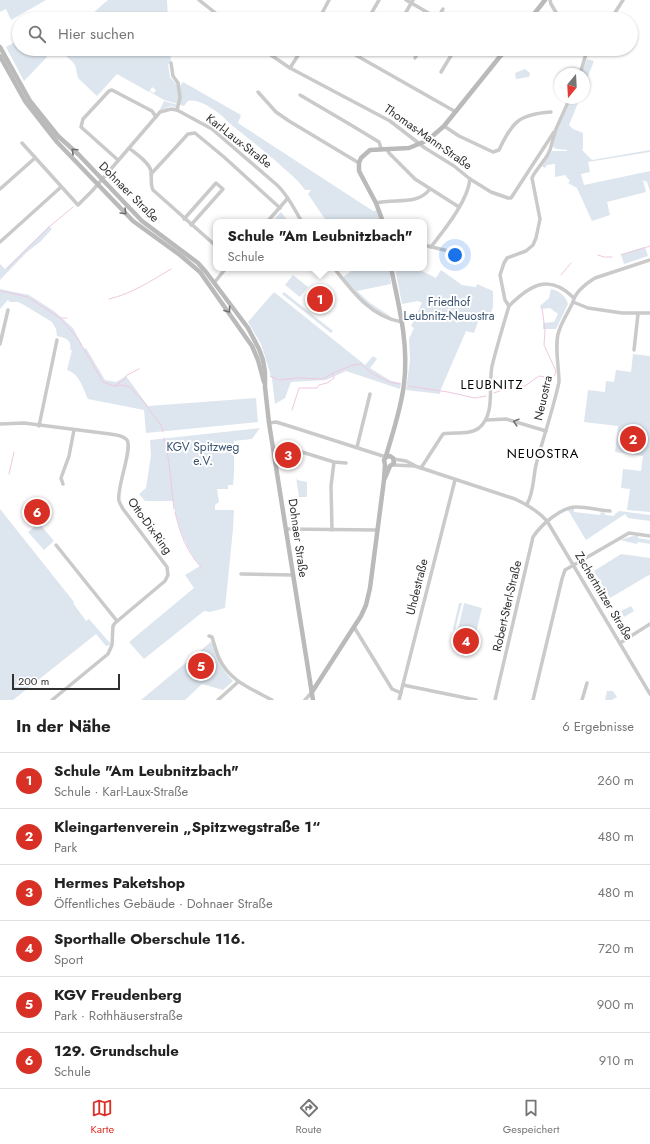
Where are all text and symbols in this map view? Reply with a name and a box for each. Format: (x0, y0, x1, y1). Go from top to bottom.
search box (12, 12, 638, 56)
icon: search (26, 23, 48, 45)
text: Hier suchen (58, 23, 135, 45)
north arrow (554, 68, 590, 104)
street label: Thomas-Mann-Straße (380, 100, 476, 174)
street label: Karl-Laux-Straße (202, 109, 276, 173)
one-way arrow (71, 148, 79, 156)
street label: Dohnaer Straße (95, 158, 163, 226)
one-way arrow (119, 208, 127, 215)
popup (213, 219, 427, 271)
text: Schule "Am Leubnitzbach" (228, 225, 412, 247)
your location (445, 245, 465, 265)
text: Schule (228, 247, 264, 266)
pin: 1 (307, 284, 333, 314)
park label: Friedhof Leubnitz-Neuostra (404, 293, 495, 325)
one-way arrow (223, 306, 230, 313)
street label: Neuostra (529, 373, 557, 422)
district label: LEUBNITZ (460, 375, 524, 394)
one-way arrow (513, 418, 520, 427)
pin: 2 (620, 424, 646, 454)
park label: KGV Spitzweg e.V. (167, 438, 239, 470)
pin: 3 (275, 440, 301, 470)
district label: NEUOSTRA (507, 444, 579, 463)
street label: Otto-Dix-Ring (123, 494, 177, 558)
pin: 6 (24, 497, 50, 527)
street label: Dohnaer Straße (284, 497, 312, 579)
street label: Zschertnitzer Straße (570, 548, 638, 644)
street label: Uhdestraße (401, 557, 433, 617)
street label: Robert-Sterl-Straße (488, 559, 526, 653)
pin: 4 (453, 626, 479, 656)
pin: 5 (188, 651, 214, 681)
scale bar (12, 672, 120, 691)
text: 200 m (18, 673, 49, 689)
text: In der Nähe (16, 714, 111, 738)
text: 6 Ergebnisse (562, 717, 634, 736)
text: Schule "Am Leubnitzbach" (54, 760, 239, 782)
text: 1 (26, 771, 32, 790)
text: 260 m (597, 771, 634, 790)
text: Schule · Karl-Laux-Straße (54, 782, 188, 801)
text: Kleingartenverein „Spitzwegstraße 1“ (54, 816, 320, 838)
text: 2 (25, 827, 33, 846)
text: 480 m (597, 827, 634, 846)
text: Park (54, 838, 77, 857)
text: Hermes Paketshop (54, 872, 185, 894)
text: 3 (25, 883, 33, 902)
text: 480 m (597, 883, 634, 902)
text: Öffentliches Gebäude · Dohnaer Straße (54, 894, 273, 913)
text: Sporthalle Oberschule 116. (54, 928, 245, 950)
text: 4 (24, 939, 34, 958)
text: 720 m (598, 939, 634, 958)
text: Sport (54, 950, 83, 969)
text: KGV Freudenberg (54, 984, 182, 1006)
text: 5 (25, 995, 33, 1014)
text: 900 m (597, 995, 634, 1014)
text: Park · Rothhäuserstraße (54, 1006, 183, 1025)
text: 129. Grundschule (54, 1040, 179, 1062)
text: 6 (25, 1051, 33, 1070)
text: 910 m (599, 1051, 634, 1070)
text: Schule (54, 1062, 91, 1081)
tab: Karte (91, 1097, 114, 1137)
tab: Route (295, 1097, 322, 1137)
tab: Gespeichert (503, 1097, 559, 1137)

